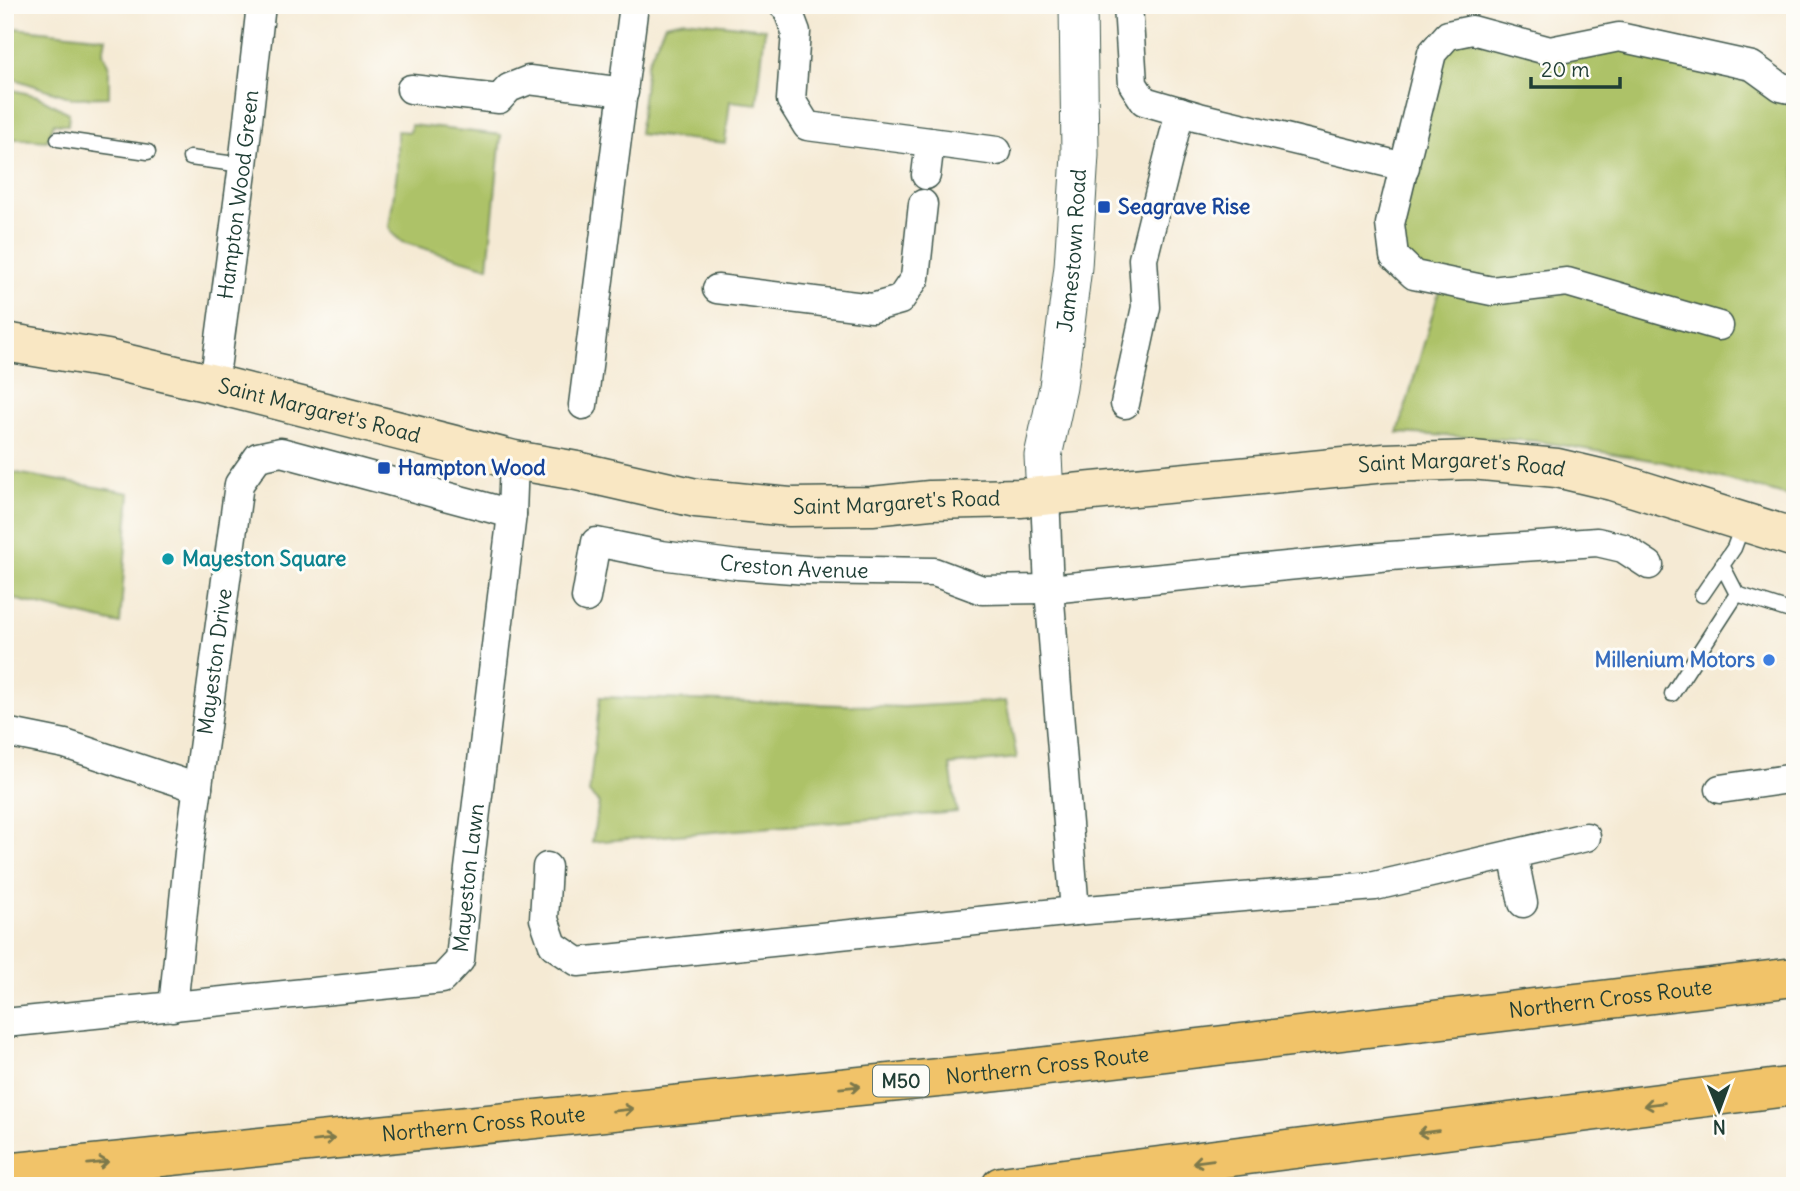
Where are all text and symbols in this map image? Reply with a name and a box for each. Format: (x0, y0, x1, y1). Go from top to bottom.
scale bar (1531, 46, 1620, 90)
text: 20 m (1541, 56, 1590, 83)
street label: Hampton Wood Green (211, 88, 264, 301)
street label: Jamestown Road (1051, 168, 1092, 334)
place label: Seagrave Rise (1118, 193, 1250, 220)
marker: Seagrave Rise (1096, 199, 1112, 215)
street label: Saint Margaret's Road (216, 372, 423, 449)
street label: Saint Margaret's Road (1357, 446, 1568, 483)
place label: Hampton Wood (398, 454, 546, 481)
marker: Hampton Wood (376, 460, 392, 476)
street label: Saint Margaret's Road (793, 484, 1001, 520)
place label: Mayeston Square (182, 545, 346, 572)
street label: Creston Avenue (718, 549, 869, 584)
marker: Mayeston Square (160, 551, 176, 567)
street label: Mayeston Drive (191, 587, 238, 736)
place label: Millenium Motors (1595, 646, 1755, 673)
marker: Millenium Motors (1761, 652, 1777, 668)
street label: Mayeston Lawn (447, 802, 490, 954)
street label: Northern Cross Route (1507, 973, 1714, 1024)
street label: Northern Cross Route (944, 1040, 1151, 1090)
road number: M50 (873, 1065, 929, 1096)
north arrow (1685, 1076, 1755, 1146)
one-way arrow (838, 1080, 860, 1093)
one-way arrow (1643, 1097, 1666, 1110)
street label: Northern Cross Route (380, 1100, 587, 1148)
one-way arrow (611, 1103, 634, 1116)
text: N (1713, 1115, 1726, 1139)
one-way arrow (1418, 1126, 1440, 1139)
one-way arrow (312, 1133, 335, 1146)
one-way arrow (1192, 1154, 1215, 1167)
one-way arrow (86, 1156, 108, 1169)

